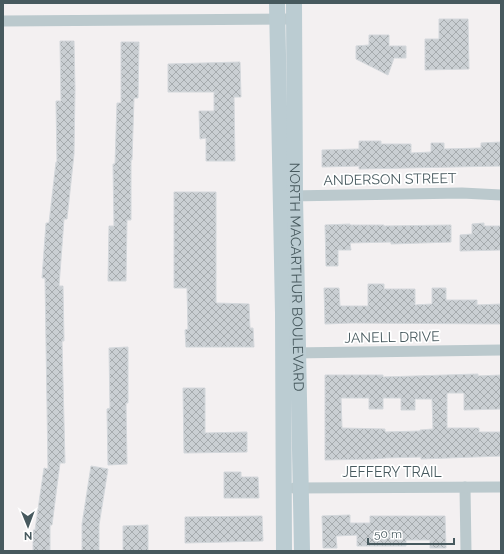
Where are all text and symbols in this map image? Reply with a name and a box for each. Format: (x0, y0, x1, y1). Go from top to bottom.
street label: NORTH MACARTHUR BOULEVARD (287, 163, 307, 392)
street label: ANDERSON STREET (323, 170, 457, 188)
street label: JANELL DRIVE (344, 328, 440, 346)
street label: JEFFERY TRAIL (342, 464, 442, 480)
north arrow (8, 506, 48, 546)
scale bar (368, 520, 454, 546)
text: 50 m (374, 527, 402, 541)
text: N (24, 529, 32, 542)

